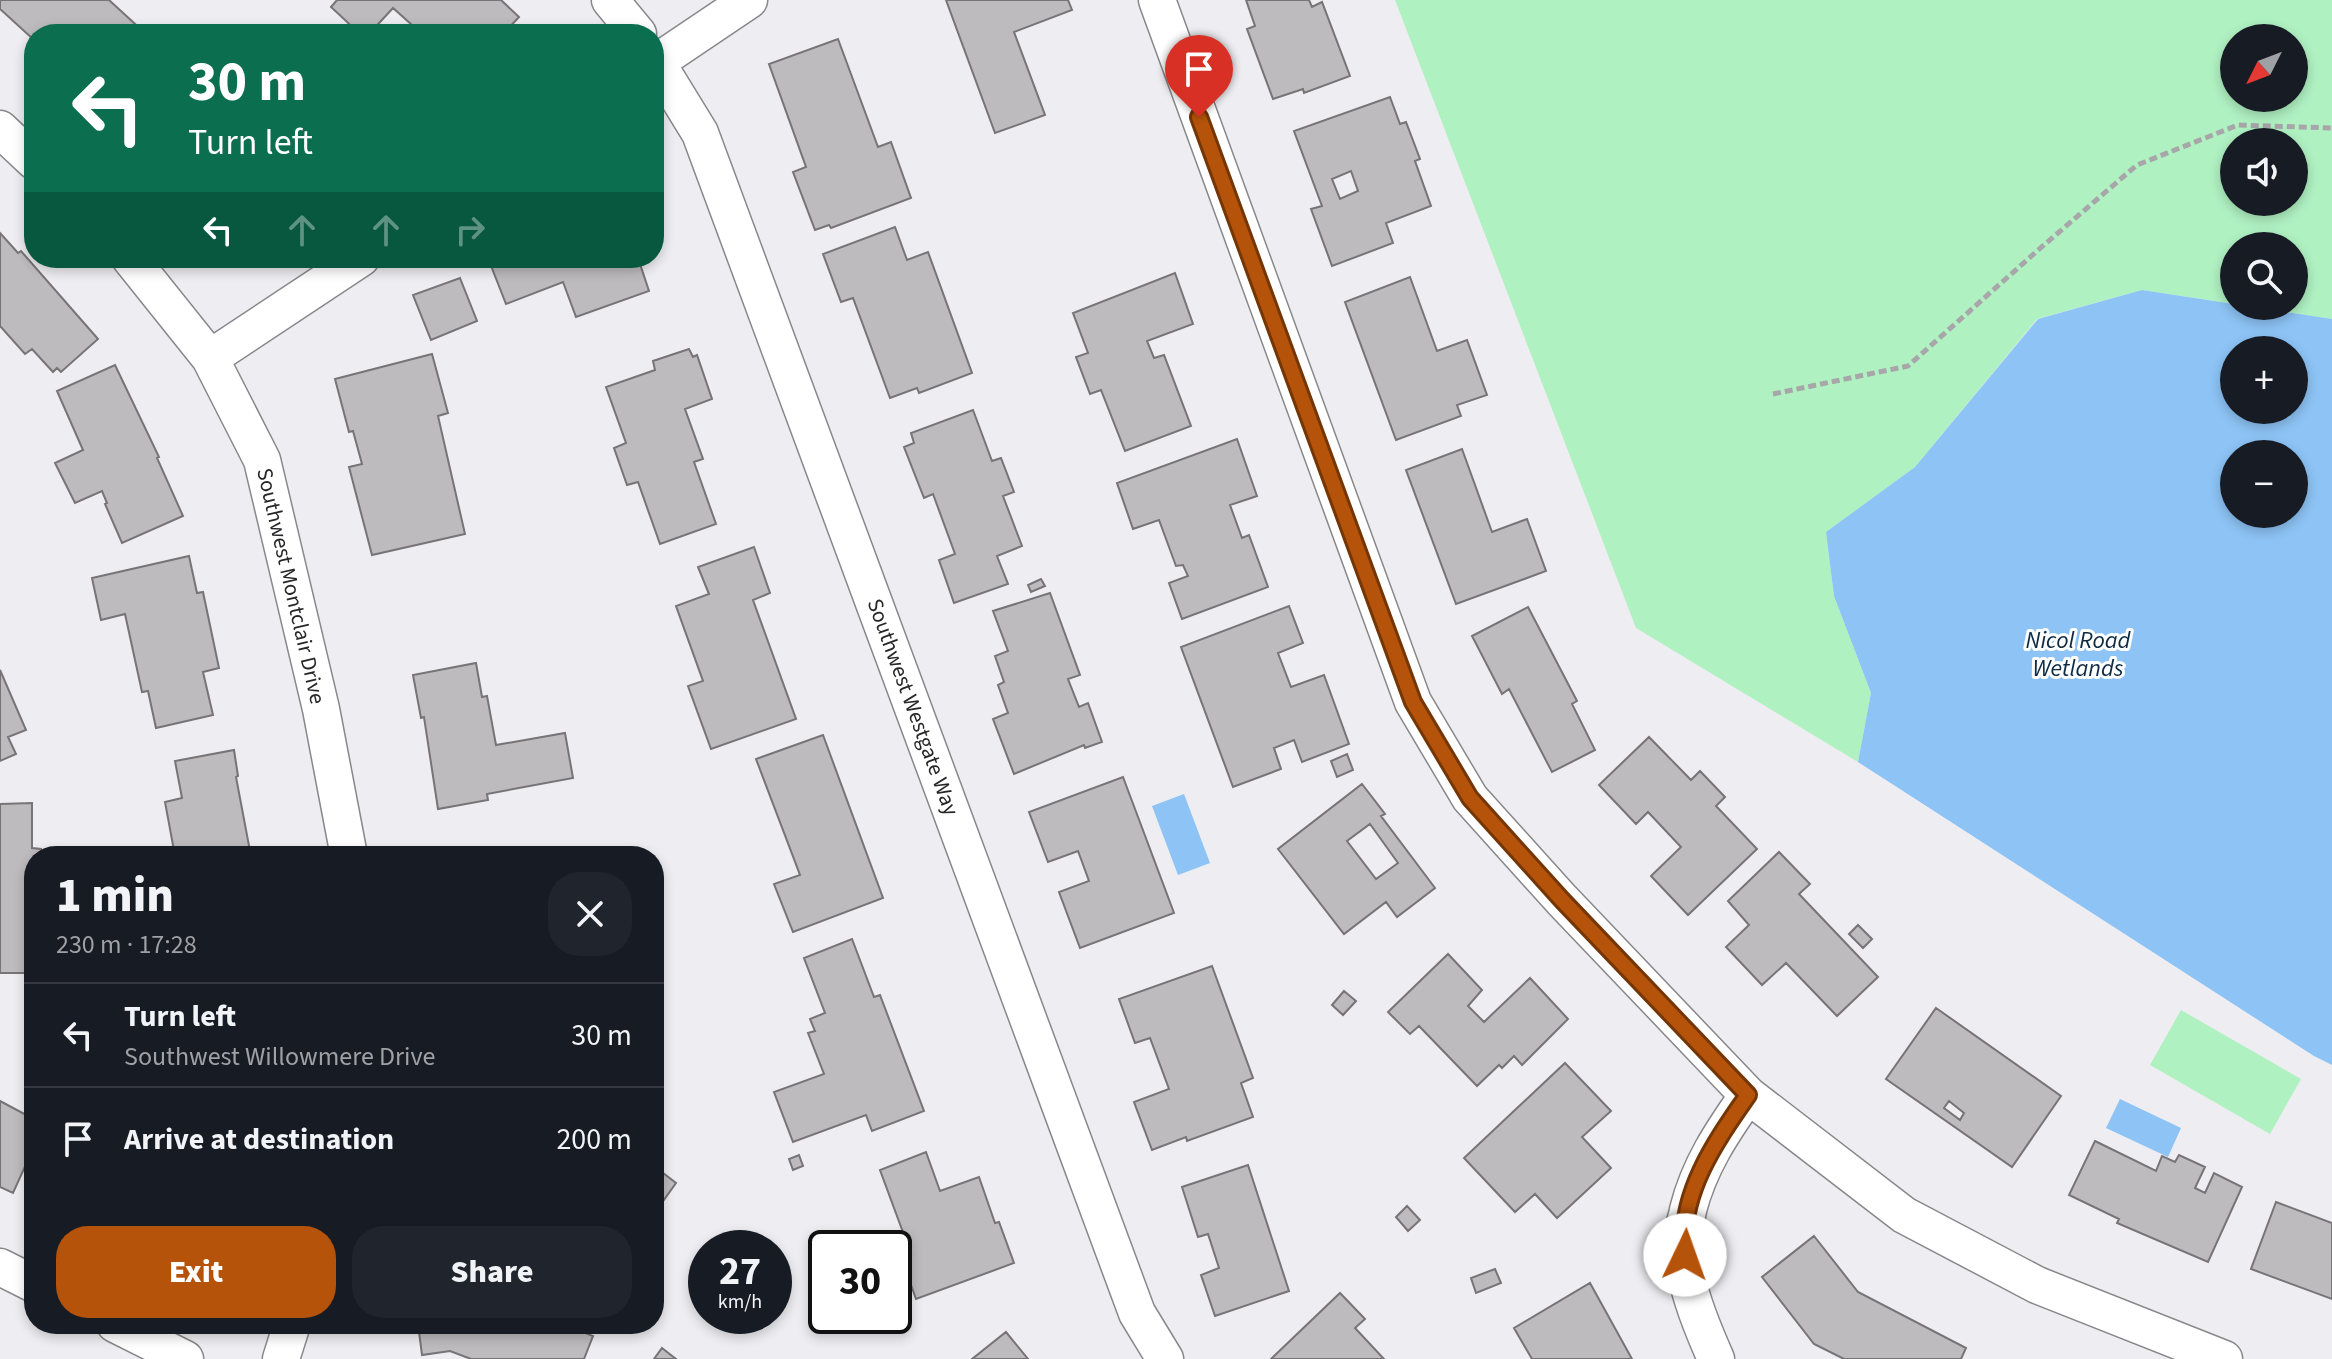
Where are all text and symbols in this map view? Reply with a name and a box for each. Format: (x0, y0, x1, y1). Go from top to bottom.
north arrow (2220, 24, 2308, 112)
map controls (2220, 24, 2308, 528)
pin (1165, 35, 1233, 117)
text: 30 m (188, 43, 306, 122)
icon: arrive (1177, 47, 1221, 91)
icon: left (56, 56, 160, 160)
text: Turn left (188, 117, 313, 168)
button: sound (2220, 128, 2308, 216)
icon: left (196, 208, 240, 252)
icon: ahead (280, 208, 324, 252)
icon: ahead (364, 208, 408, 252)
icon: right (448, 208, 492, 252)
button: search (2220, 232, 2308, 320)
button: + (2220, 336, 2308, 424)
button: − (2220, 440, 2308, 528)
street label: Southwest Montclair Drive (248, 465, 334, 707)
street label: Southwest Westgate Way (859, 594, 967, 821)
water label: Nicol Road Wetlands (2026, 623, 2132, 686)
text: 1 min (56, 862, 174, 930)
button: close (548, 872, 632, 956)
text: 230 m · 17:28 (56, 926, 197, 963)
text: Turn left (124, 995, 236, 1038)
icon: left (56, 1013, 100, 1057)
text: 30 m (571, 1014, 632, 1057)
text: Southwest Willowmere Drive (124, 1038, 435, 1075)
icon: arrive (56, 1117, 100, 1161)
text: Arrive at destination (124, 1118, 394, 1161)
text: 200 m (556, 1118, 632, 1161)
position arrow (1643, 1213, 1727, 1297)
button: Exit (56, 1226, 336, 1318)
button: Share (352, 1226, 632, 1318)
speed limit sign: 30 (808, 1230, 912, 1334)
text: 27 (719, 1243, 761, 1300)
text: km/h (718, 1288, 762, 1316)

